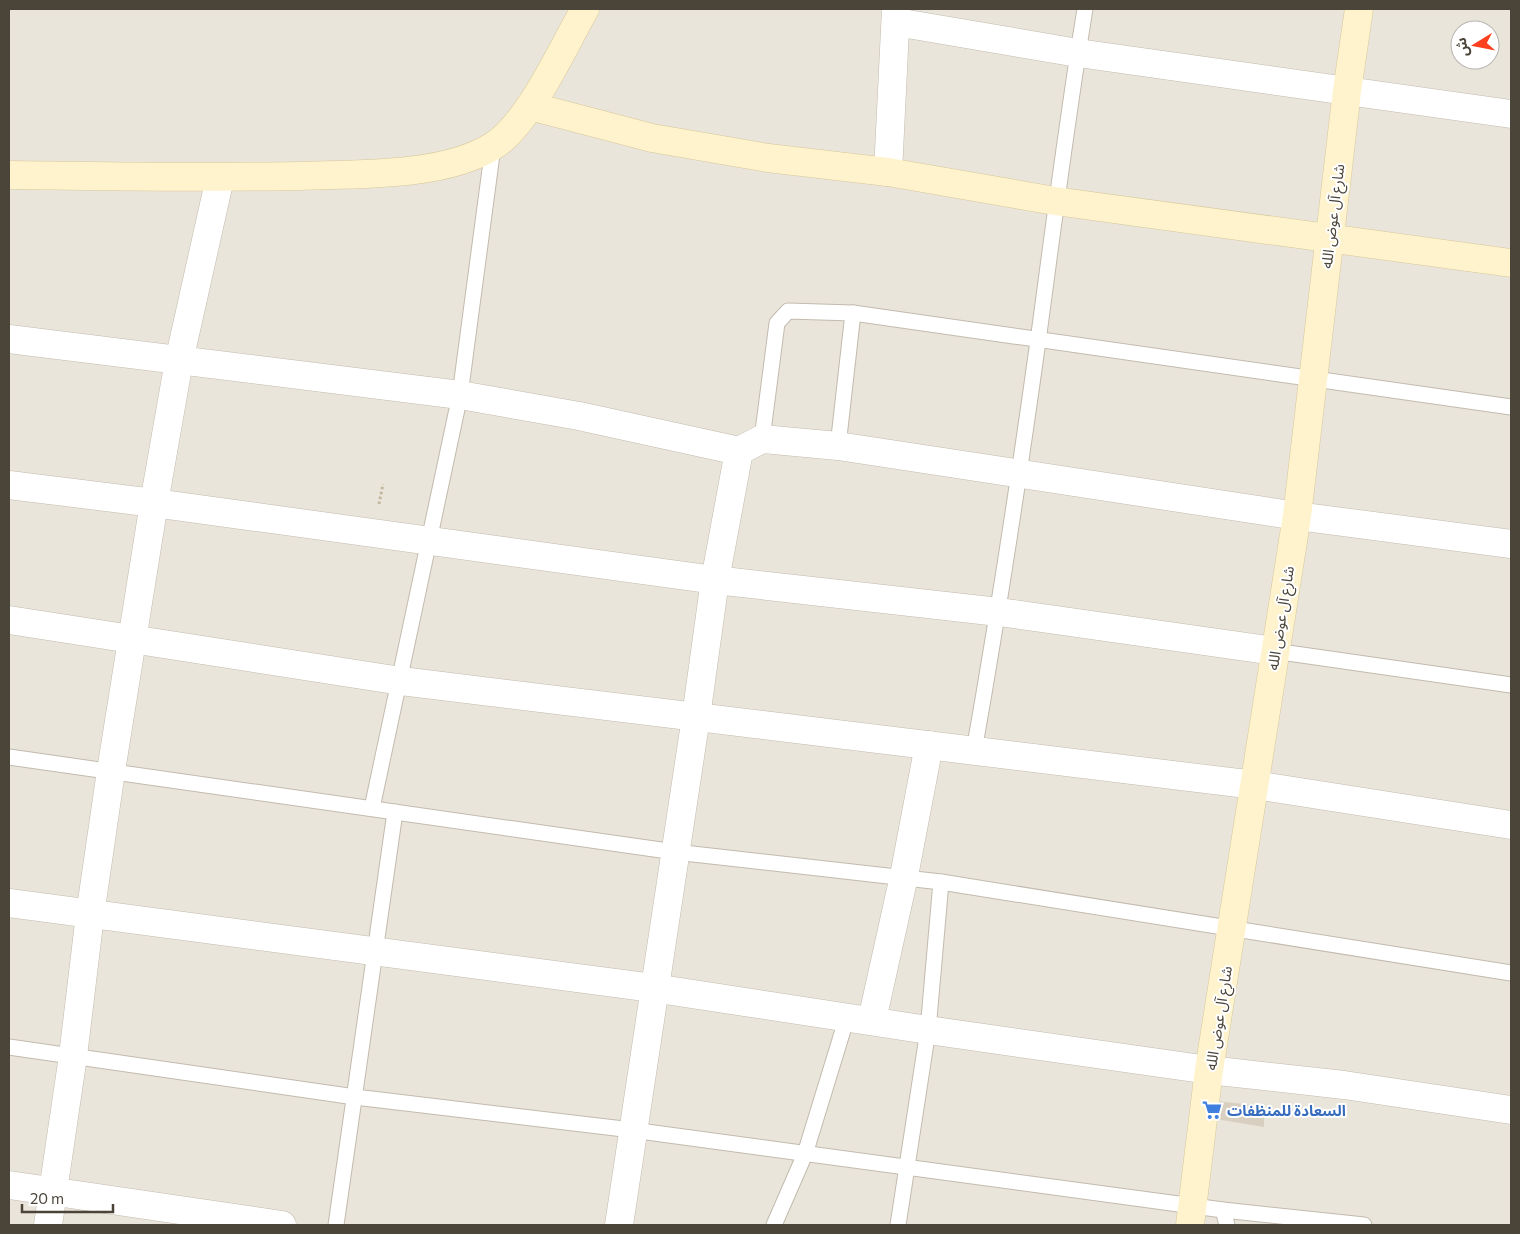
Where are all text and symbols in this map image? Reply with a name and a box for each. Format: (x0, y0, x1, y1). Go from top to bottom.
north arrow (1450, 20, 1500, 70)
text: ش (1452, 36, 1472, 58)
street label: شارع آل عوض الله (1317, 162, 1351, 270)
street label: شارع آل عوض الله (1263, 564, 1301, 672)
street label: شارع آل عوض الله (1201, 964, 1239, 1072)
supermarket icon: السعادة للمنظفات (1201, 1099, 1223, 1121)
place label: السعادة للمنظفات (1227, 1101, 1346, 1119)
scale bar (22, 1182, 114, 1214)
text: 20 m (30, 1189, 64, 1207)

